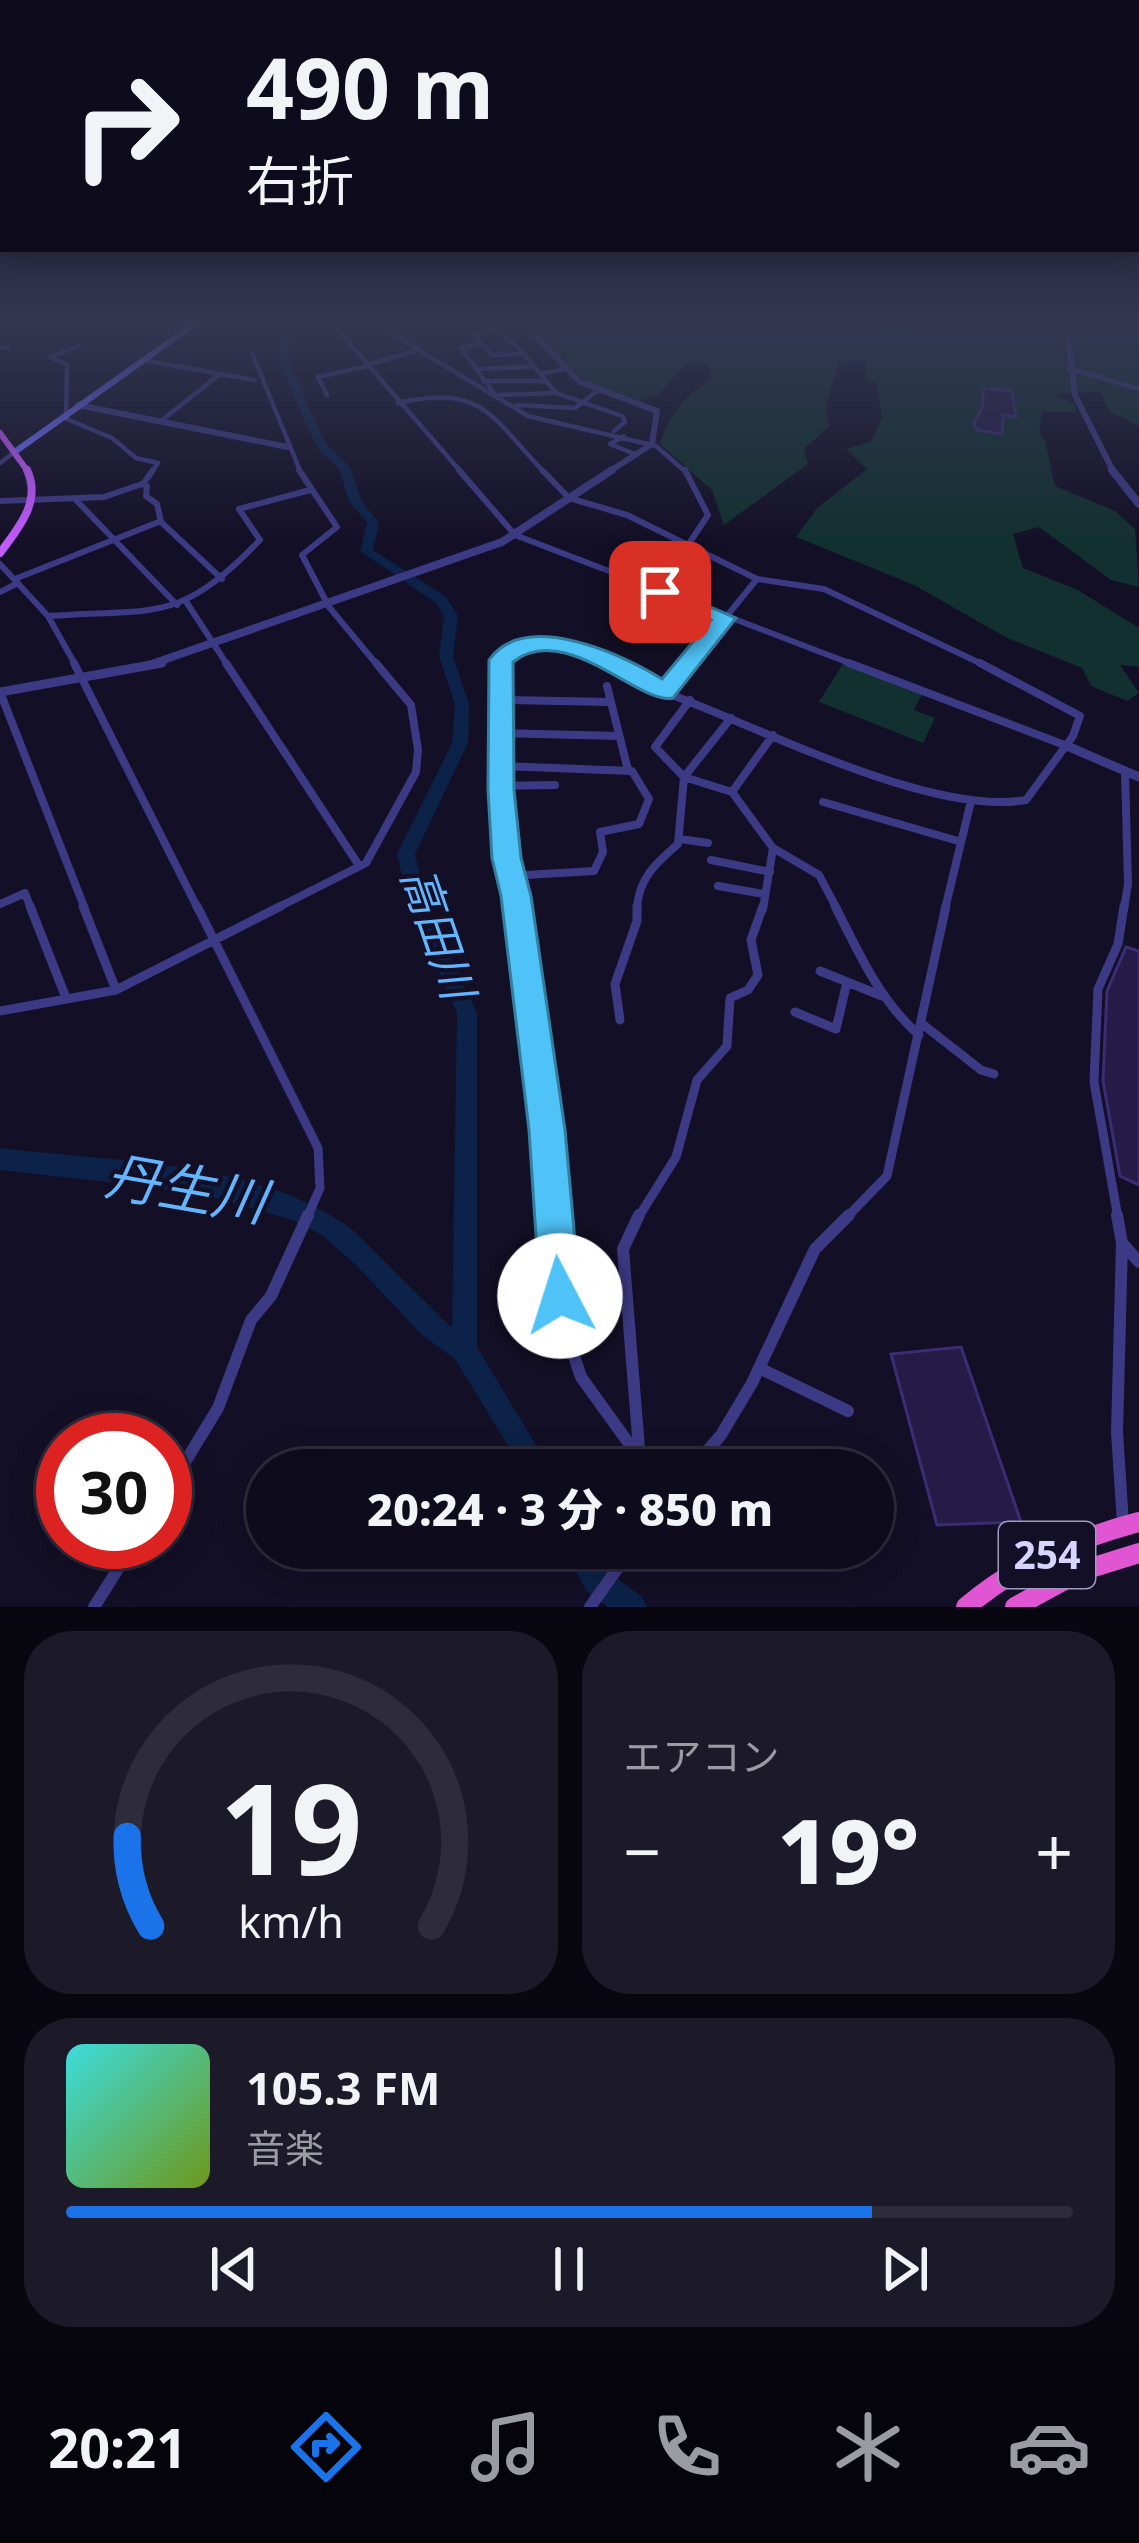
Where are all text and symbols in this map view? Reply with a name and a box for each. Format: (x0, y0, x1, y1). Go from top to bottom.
text: 490 m (246, 29, 494, 144)
icon: right (48, 48, 204, 204)
text: 右折 (246, 143, 354, 217)
pin (609, 541, 711, 643)
icon: arrive (627, 559, 693, 625)
water label: 高田川 (389, 859, 492, 1010)
water label: 丹生川 (100, 1137, 277, 1238)
position arrow (497, 1233, 623, 1359)
speed limit sign: 30 (36, 1413, 192, 1569)
text: 20:24 · 3 分 · 850 m (367, 1478, 773, 1539)
road number: 254 (999, 1522, 1095, 1588)
text: エアコン (624, 1729, 780, 1782)
text: 19 (219, 1742, 362, 1912)
text: 19° (777, 1788, 919, 1910)
text: − (624, 1805, 661, 1895)
text: + (1035, 1805, 1073, 1895)
text: km/h (238, 1891, 343, 1950)
text: 105.3 FM (246, 2057, 440, 2118)
text: 音楽 (246, 2121, 324, 2174)
icon: previous (201, 2236, 267, 2302)
icon: pause (536, 2236, 602, 2302)
icon: next (872, 2236, 938, 2302)
icon: directions (284, 2405, 368, 2489)
icon: music (464, 2405, 548, 2489)
icon: phone (645, 2405, 729, 2489)
icon: climate (826, 2405, 910, 2489)
icon: car (1007, 2405, 1091, 2489)
text: 20:21 (48, 2410, 187, 2484)

